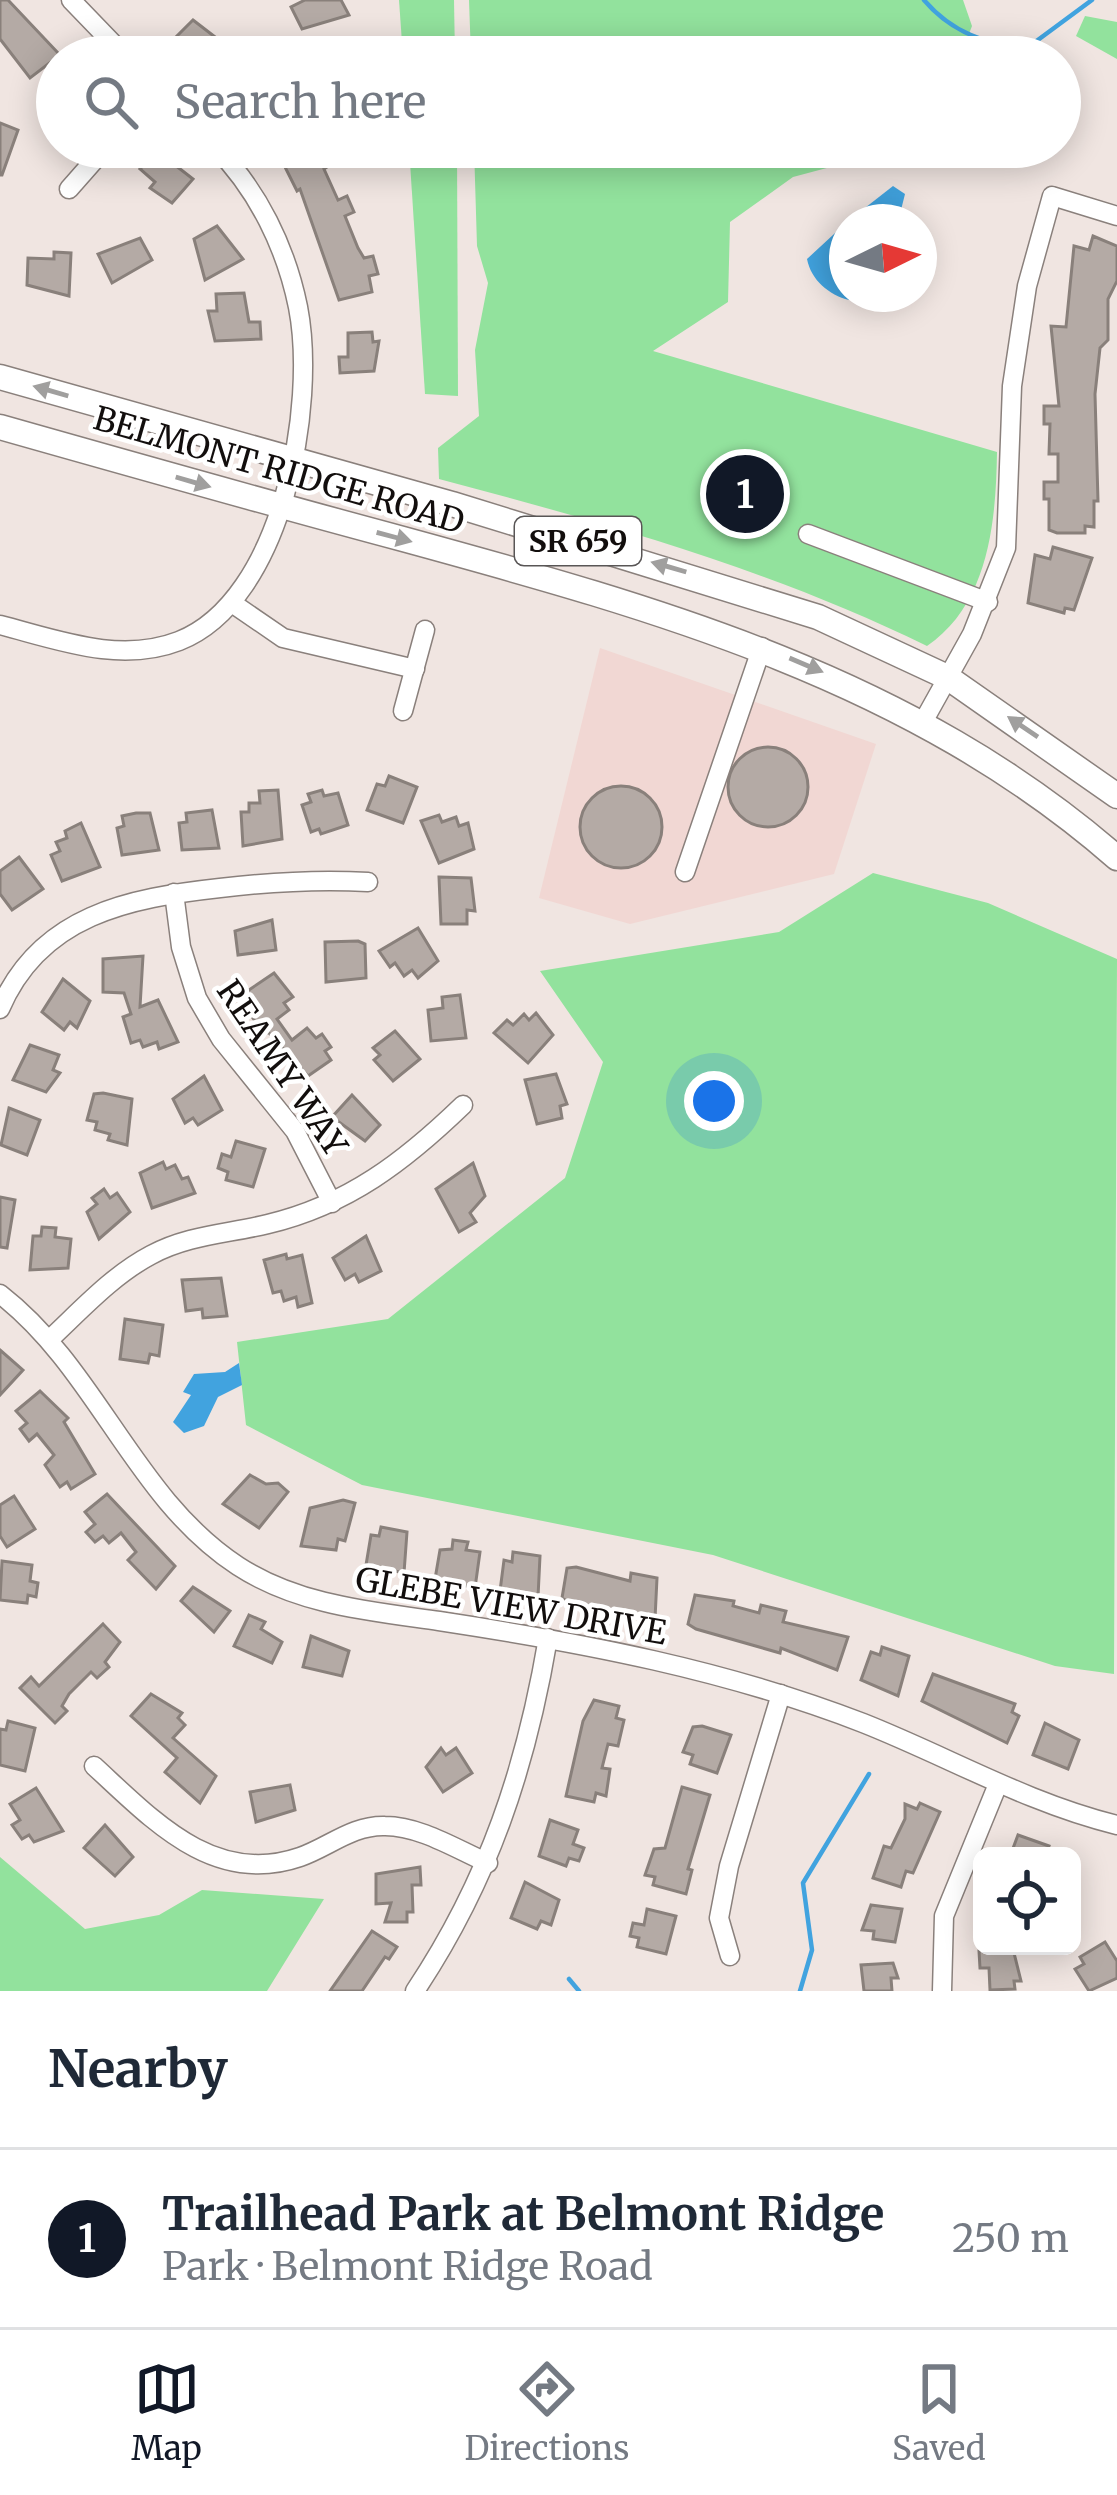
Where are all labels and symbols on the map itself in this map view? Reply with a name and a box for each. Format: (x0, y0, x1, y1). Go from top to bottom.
north arrow (829, 204, 937, 312)
one-way arrow (33, 381, 70, 400)
street label: BELMONT RIDGE ROAD (89, 397, 469, 543)
pin: 1 (706, 449, 784, 539)
one-way arrow (175, 473, 212, 492)
road number: SR 659 (515, 517, 641, 565)
one-way arrow (375, 529, 412, 548)
one-way arrow (650, 557, 687, 575)
one-way arrow (788, 656, 824, 675)
one-way arrow (1006, 716, 1039, 738)
street label: REAMY WAY (208, 972, 356, 1164)
your location (684, 1071, 744, 1131)
street label: GLEBE VIEW DRIVE (352, 1558, 670, 1654)

